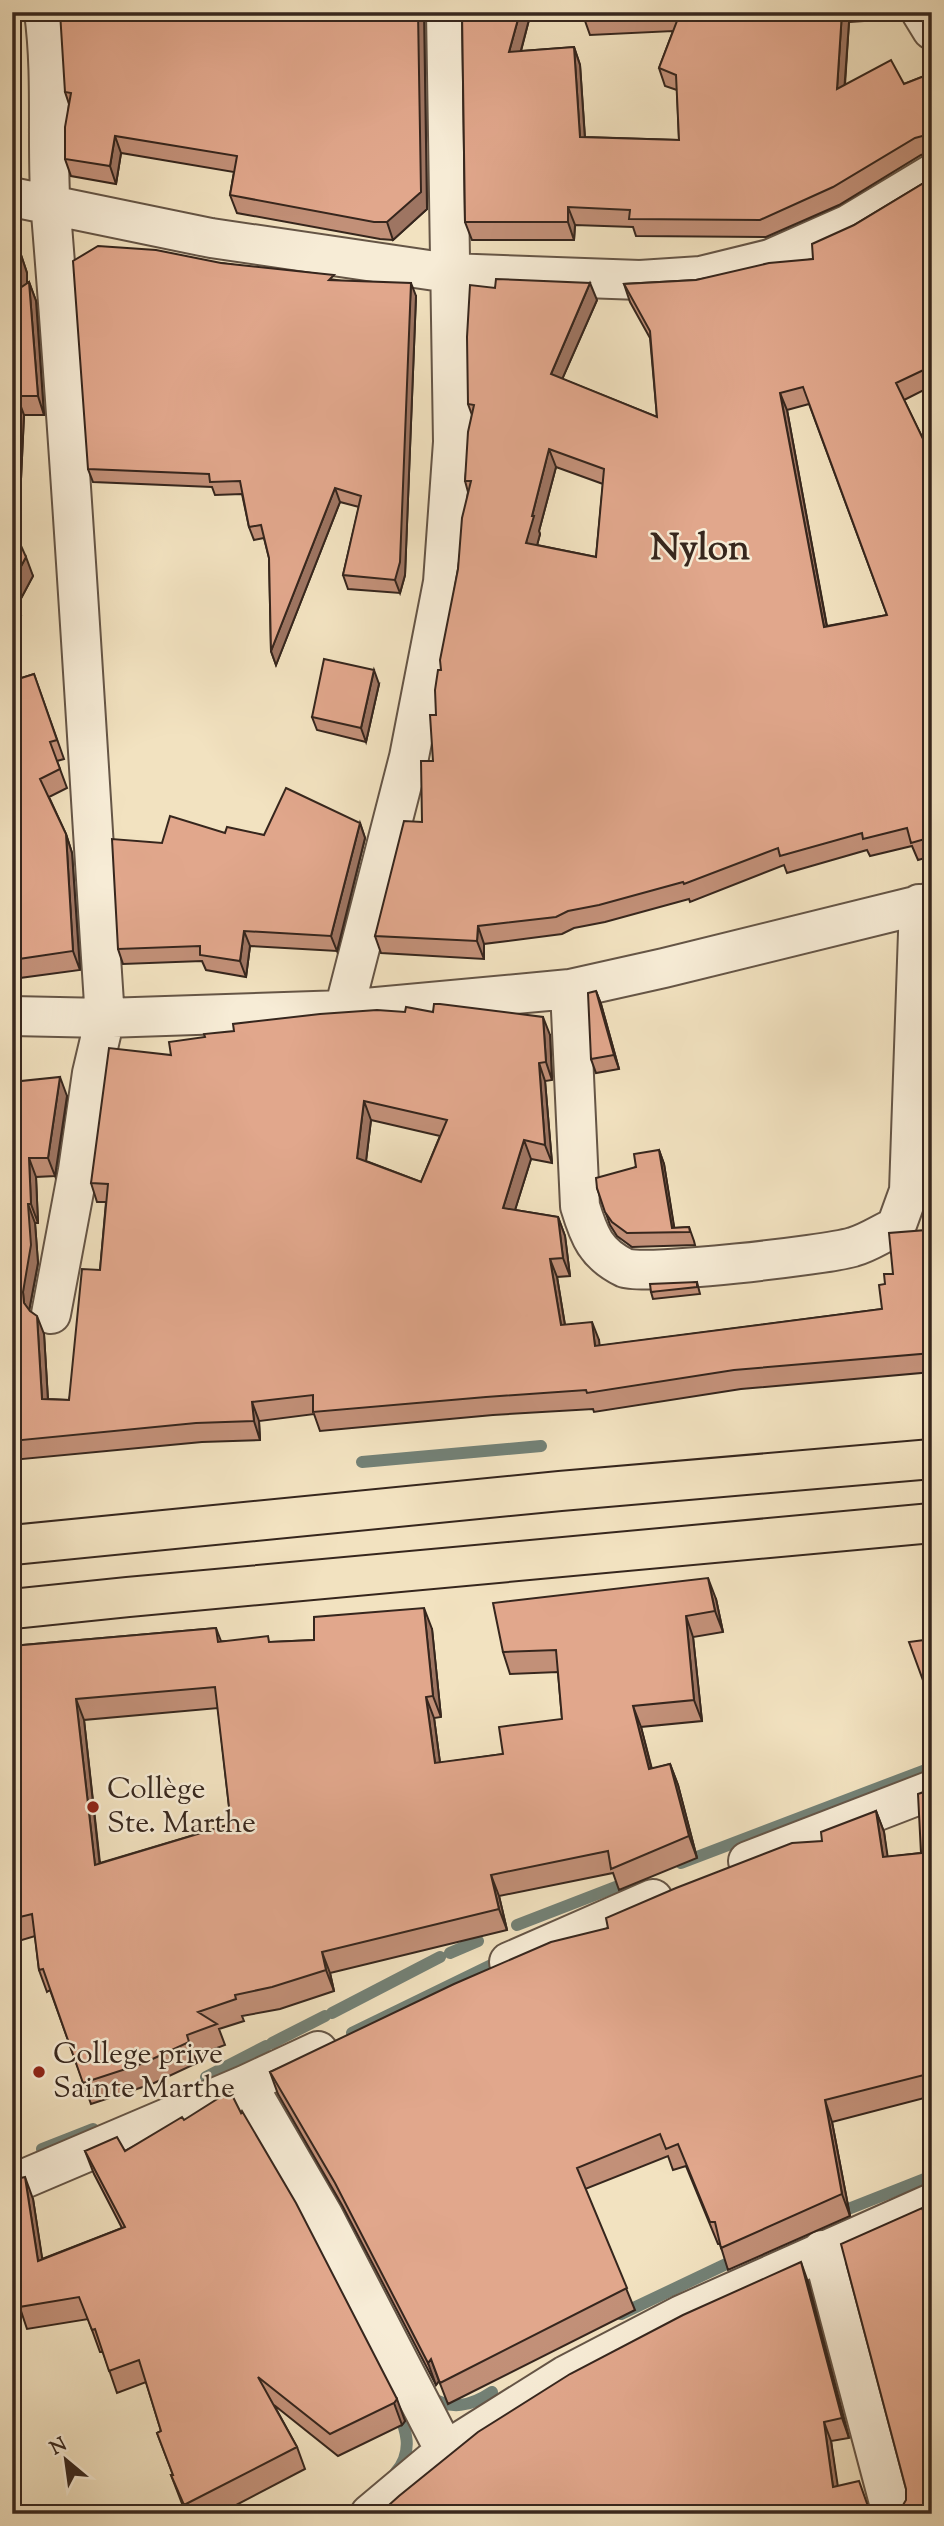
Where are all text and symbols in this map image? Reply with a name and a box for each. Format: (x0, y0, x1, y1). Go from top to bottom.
district label: Nylon (650, 523, 750, 577)
place label: Collège Ste. Marthe (107, 1769, 256, 1846)
marker: Collège Ste. Marthe (85, 1799, 101, 1815)
place label: College prive Sainte Marthe (53, 2034, 235, 2111)
marker: College prive Sainte Marthe (31, 2064, 47, 2080)
north arrow (32, 2424, 102, 2494)
text: N (46, 2432, 72, 2463)

